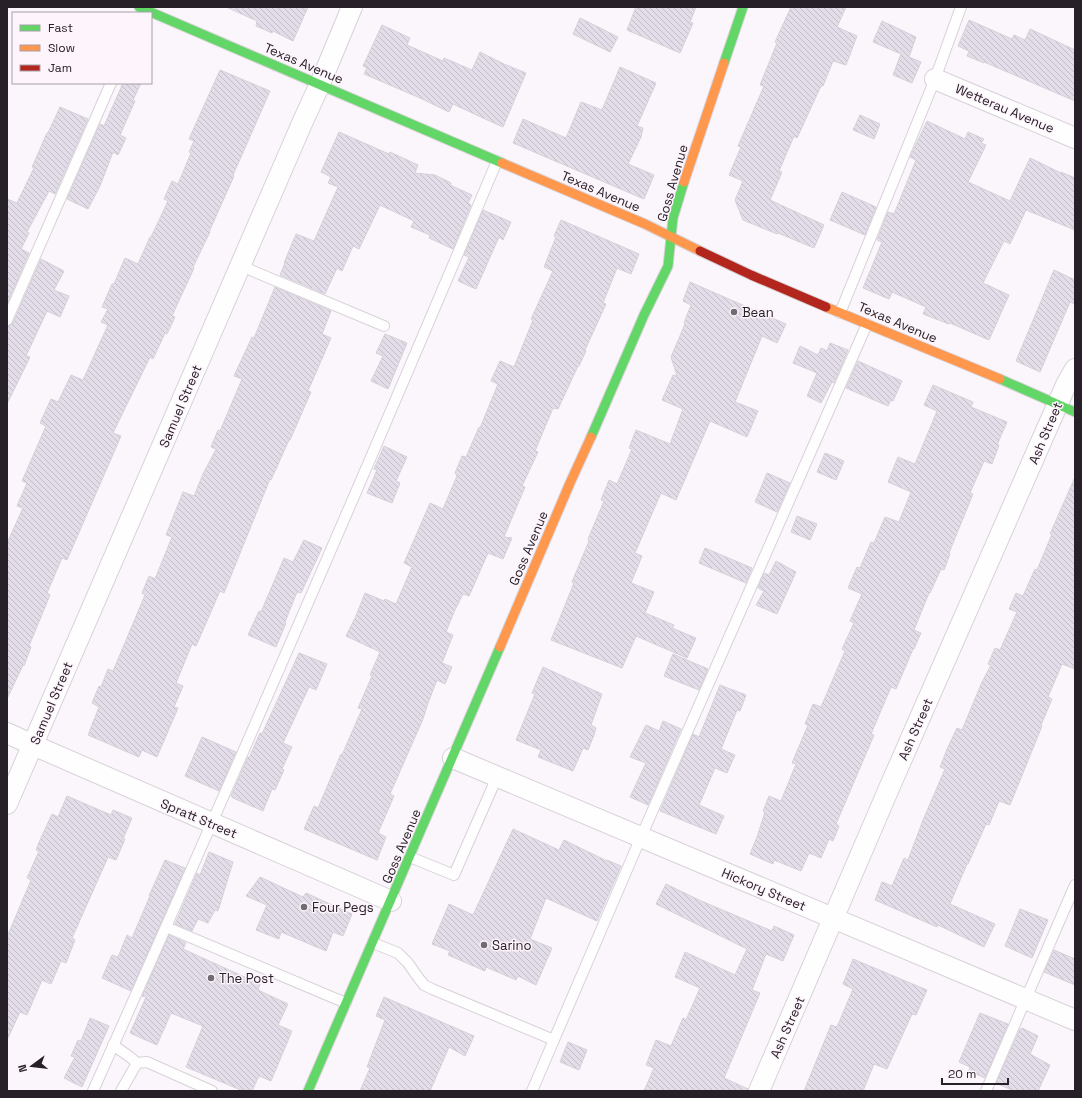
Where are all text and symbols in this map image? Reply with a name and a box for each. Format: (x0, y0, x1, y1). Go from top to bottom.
legend (12, 12, 152, 84)
text: Fast (48, 20, 73, 36)
street label: Texas Avenue (262, 39, 346, 88)
text: Slow (48, 40, 75, 56)
text: Jam (48, 60, 72, 76)
street label: Wetterau Avenue (953, 80, 1057, 137)
street label: Goss Avenue (653, 143, 692, 224)
street label: Texas Avenue (559, 167, 643, 216)
street label: Texas Avenue (856, 298, 940, 347)
place label: Bean (742, 304, 774, 321)
marker: Bean (729, 307, 739, 317)
street label: Samuel Street (155, 362, 206, 450)
street label: Ash Street (1025, 399, 1066, 467)
street label: Goss Avenue (505, 508, 552, 588)
street label: Samuel Street (26, 659, 77, 747)
street label: Ash Street (894, 696, 937, 763)
street label: Spratt Street (158, 795, 240, 842)
street label: Goss Avenue (378, 806, 425, 886)
street label: Hickory Street (719, 864, 809, 915)
place label: Four Pegs (312, 899, 374, 916)
marker: Four Pegs (299, 902, 309, 912)
place label: Sarino (492, 937, 532, 954)
marker: Sarino (479, 940, 489, 950)
place label: The Post (219, 970, 274, 987)
marker: The Post (206, 973, 216, 983)
street label: Ash Street (766, 994, 809, 1061)
north arrow (12, 1046, 52, 1086)
scale bar (942, 1060, 1008, 1086)
text: N (15, 1063, 30, 1074)
text: 20 m (948, 1066, 976, 1082)

